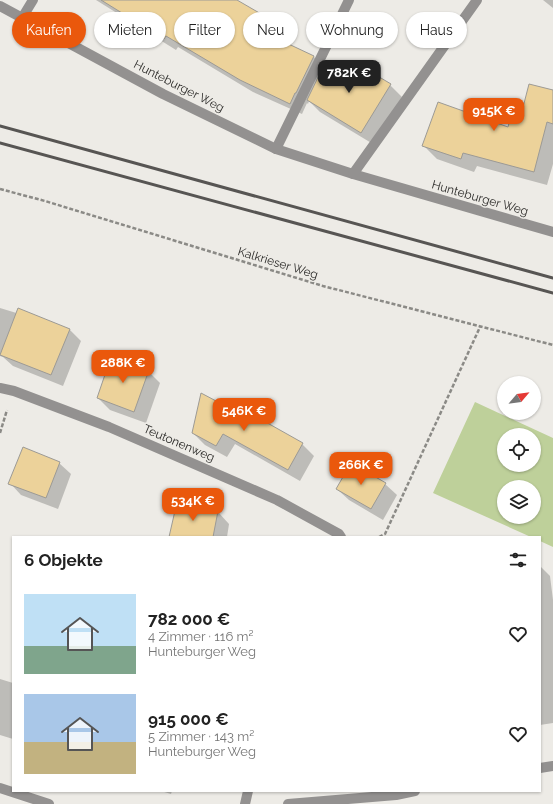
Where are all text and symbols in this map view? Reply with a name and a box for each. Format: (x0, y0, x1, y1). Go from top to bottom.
chip: Kaufen (12, 12, 86, 48)
chip: Mieten (94, 12, 166, 48)
chip: Filter (174, 12, 235, 48)
chip: Neu (243, 12, 298, 48)
chip: Wohnung (306, 12, 398, 48)
chip: Haus (406, 12, 467, 48)
street label: Hunteburger Weg (131, 57, 227, 115)
pin: 782K € (316, 60, 382, 94)
text: 782K € (327, 65, 371, 80)
pin: 915K € (461, 98, 527, 132)
text: 915K € (472, 103, 516, 118)
street label: Hunteburger Weg (430, 178, 530, 218)
street label: Kalkrieser Weg (236, 244, 320, 282)
pin: 288K € (90, 350, 156, 384)
text: 288K € (100, 355, 146, 370)
north arrow (497, 376, 541, 420)
map controls (497, 376, 541, 524)
pin: 546K € (211, 398, 277, 432)
text: 546K € (222, 403, 266, 418)
street label: Teutonenweg (141, 422, 217, 464)
button: locate (497, 428, 541, 472)
pin: 266K € (328, 452, 394, 486)
text: 266K € (338, 457, 384, 472)
button: layers (497, 480, 541, 524)
pin: 534K € (160, 488, 226, 522)
text: 534K € (171, 493, 215, 508)
icon: filters (507, 549, 529, 571)
text: 6 Objekte (24, 550, 103, 570)
text: 782 000 € (148, 609, 230, 629)
icon: home (56, 610, 104, 658)
icon: heart (507, 623, 529, 645)
text: 4 Zimmer · 116 m² (148, 629, 254, 644)
text: Hunteburger Weg (148, 644, 256, 659)
text: 915 000 € (148, 709, 229, 729)
icon: home (56, 710, 104, 758)
icon: heart (507, 723, 529, 745)
text: 5 Zimmer · 143 m² (148, 729, 254, 744)
text: Hunteburger Weg (148, 744, 256, 759)

